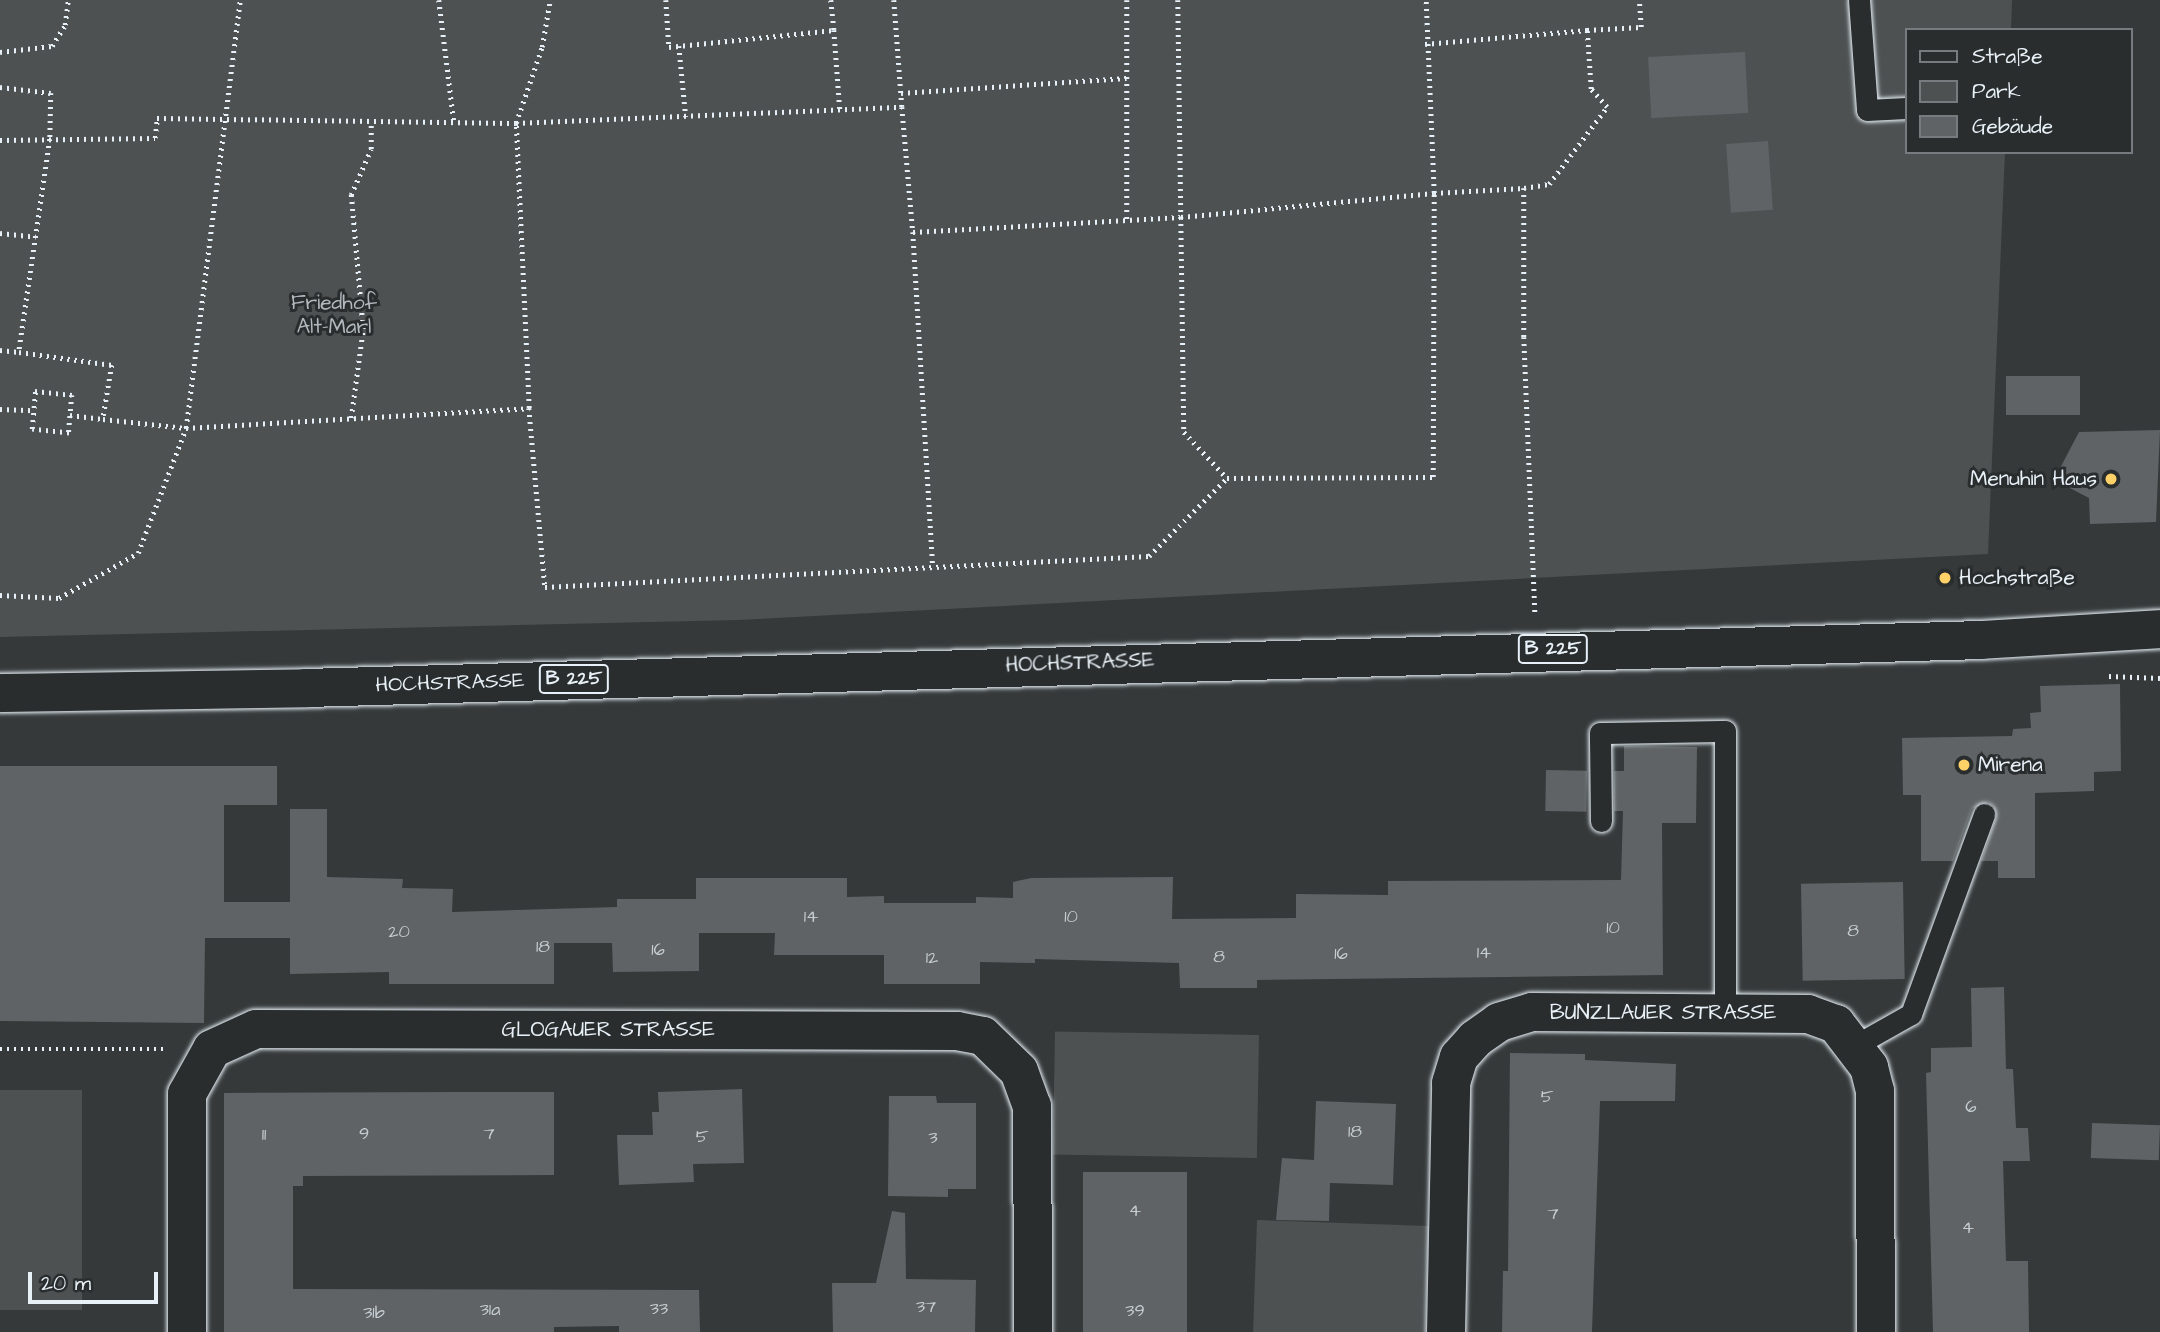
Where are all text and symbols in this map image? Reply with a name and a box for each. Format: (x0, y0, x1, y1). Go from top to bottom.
legend (1904, 28, 2132, 154)
text: Straße (1972, 42, 2043, 71)
text: Park (1972, 77, 2021, 106)
text: Gebäude (1972, 112, 2053, 141)
park label: Friedhof Alt-Marl (291, 290, 377, 340)
place label: Menuhin Haus (1970, 466, 2097, 492)
marker: Menuhin Haus (2103, 471, 2119, 487)
place label: Hochstraße (1959, 565, 2075, 591)
marker: Hochstraße (1937, 570, 1953, 586)
road number: B 225 (1516, 634, 1590, 664)
street label: HOCHSTRASSE (1005, 648, 1155, 678)
road number: B 225 (537, 664, 611, 694)
street label: HOCHSTRASSE (375, 668, 525, 698)
place label: Mirena (1978, 752, 2043, 778)
marker: Mirena (1956, 757, 1972, 773)
house number: 14 (804, 906, 818, 928)
house number: 10 (1064, 906, 1078, 928)
house number: 10 (1606, 917, 1620, 939)
house number: 8 (1847, 920, 1859, 942)
house number: 20 (388, 921, 410, 943)
house number: 18 (536, 936, 550, 958)
house number: 16 (651, 939, 665, 961)
house number: 14 (1477, 942, 1491, 964)
house number: 16 (1334, 943, 1348, 965)
house number: 8 (1213, 946, 1225, 968)
house number: 12 (926, 947, 938, 969)
street label: BUNZLAUER STRASSE (1550, 1000, 1776, 1026)
street label: GLOGAUER STRASSE (501, 1017, 715, 1043)
house number: 5 (1541, 1086, 1553, 1108)
house number: 6 (1965, 1096, 1977, 1118)
house number: 18 (1348, 1121, 1362, 1143)
house number: 9 (359, 1123, 369, 1145)
house number: 7 (483, 1123, 495, 1145)
house number: 11 (262, 1124, 266, 1146)
house number: 5 (696, 1126, 708, 1148)
house number: 3 (928, 1127, 938, 1149)
house number: 4 (1129, 1200, 1141, 1222)
house number: 7 (1547, 1203, 1559, 1225)
house number: 4 (1962, 1217, 1974, 1239)
scale bar (32, 1258, 161, 1302)
text: 20 m (41, 1269, 91, 1298)
house number: 37 (916, 1296, 936, 1318)
house number: 33 (650, 1298, 668, 1320)
house number: 31a (480, 1299, 500, 1321)
house number: 39 (1125, 1300, 1145, 1322)
house number: 31b (363, 1302, 385, 1324)

